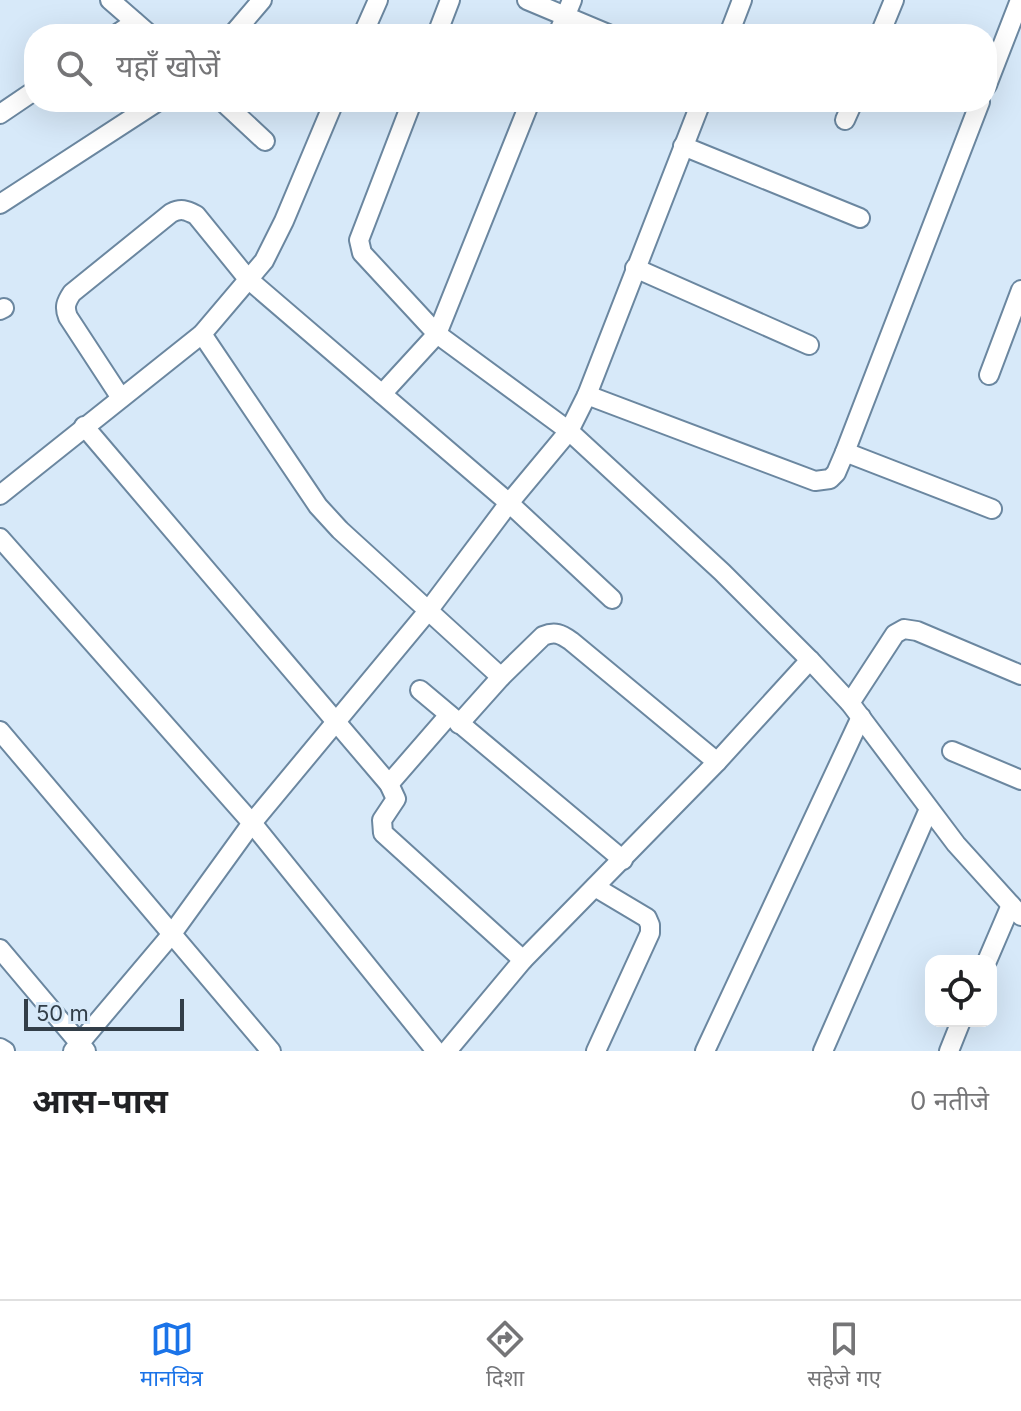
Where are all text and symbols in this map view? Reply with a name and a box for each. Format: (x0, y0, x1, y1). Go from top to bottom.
search box (24, 24, 997, 112)
icon: search (52, 46, 96, 90)
text: यहाँ खोजें (116, 48, 220, 84)
map controls (925, 955, 997, 1027)
button: locate (925, 955, 997, 1027)
scale bar (24, 995, 184, 1031)
text: 50 m (36, 1000, 89, 1026)
text: आस-पास (32, 1080, 168, 1121)
text: 0 नतीजे (910, 1085, 989, 1116)
tab: मानचित्र (140, 1317, 203, 1395)
tab: दिशा (483, 1317, 527, 1395)
tab: सहेजे गए (807, 1317, 881, 1395)

